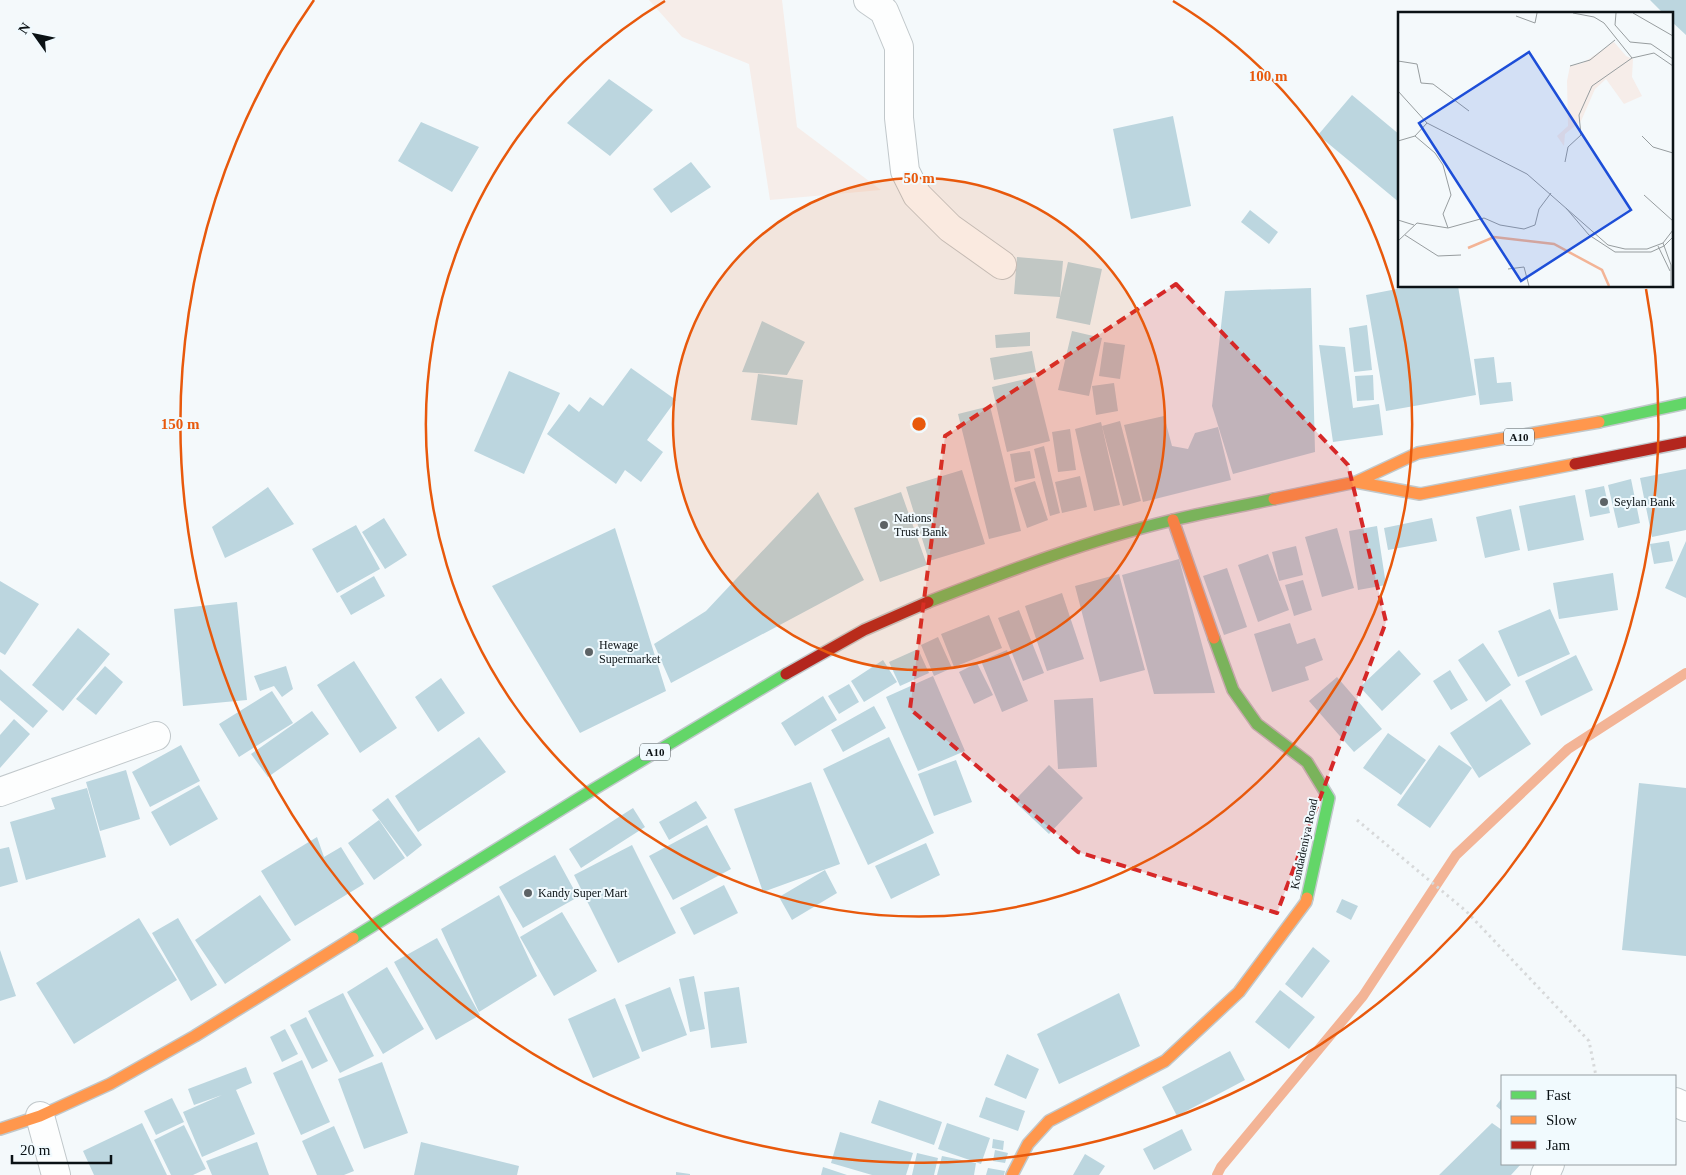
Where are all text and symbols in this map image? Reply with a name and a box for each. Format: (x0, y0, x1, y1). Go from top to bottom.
north arrow (10, 10, 60, 60)
inset map (1398, 12, 1674, 288)
text: N (15, 20, 34, 37)
text: 100 m (1249, 68, 1288, 84)
text: 50 m (903, 170, 935, 186)
centre of rings (910, 415, 928, 433)
text: 150 m (161, 416, 200, 432)
road number: A10 (1504, 428, 1534, 446)
place label: Seylan Bank (1614, 495, 1675, 509)
marker: Seylan Bank (1598, 496, 1610, 508)
place label: Nations Trust Bank (894, 511, 947, 539)
marker: Nations Trust Bank (878, 519, 890, 531)
place label: Hewage Supermarket (599, 638, 661, 666)
marker: Hewage Supermarket (583, 646, 595, 658)
road number: A10 (640, 744, 670, 760)
street label: Kondadeniya Road (1288, 797, 1320, 891)
place label: Kandy Super Mart (538, 886, 628, 900)
marker: Kandy Super Mart (522, 887, 534, 899)
legend (1501, 1075, 1676, 1165)
text: Fast (1546, 1087, 1572, 1103)
text: Slow (1546, 1112, 1577, 1128)
scale bar (12, 1132, 111, 1164)
text: Jam (1546, 1137, 1570, 1153)
text: 20 m (20, 1142, 51, 1158)

